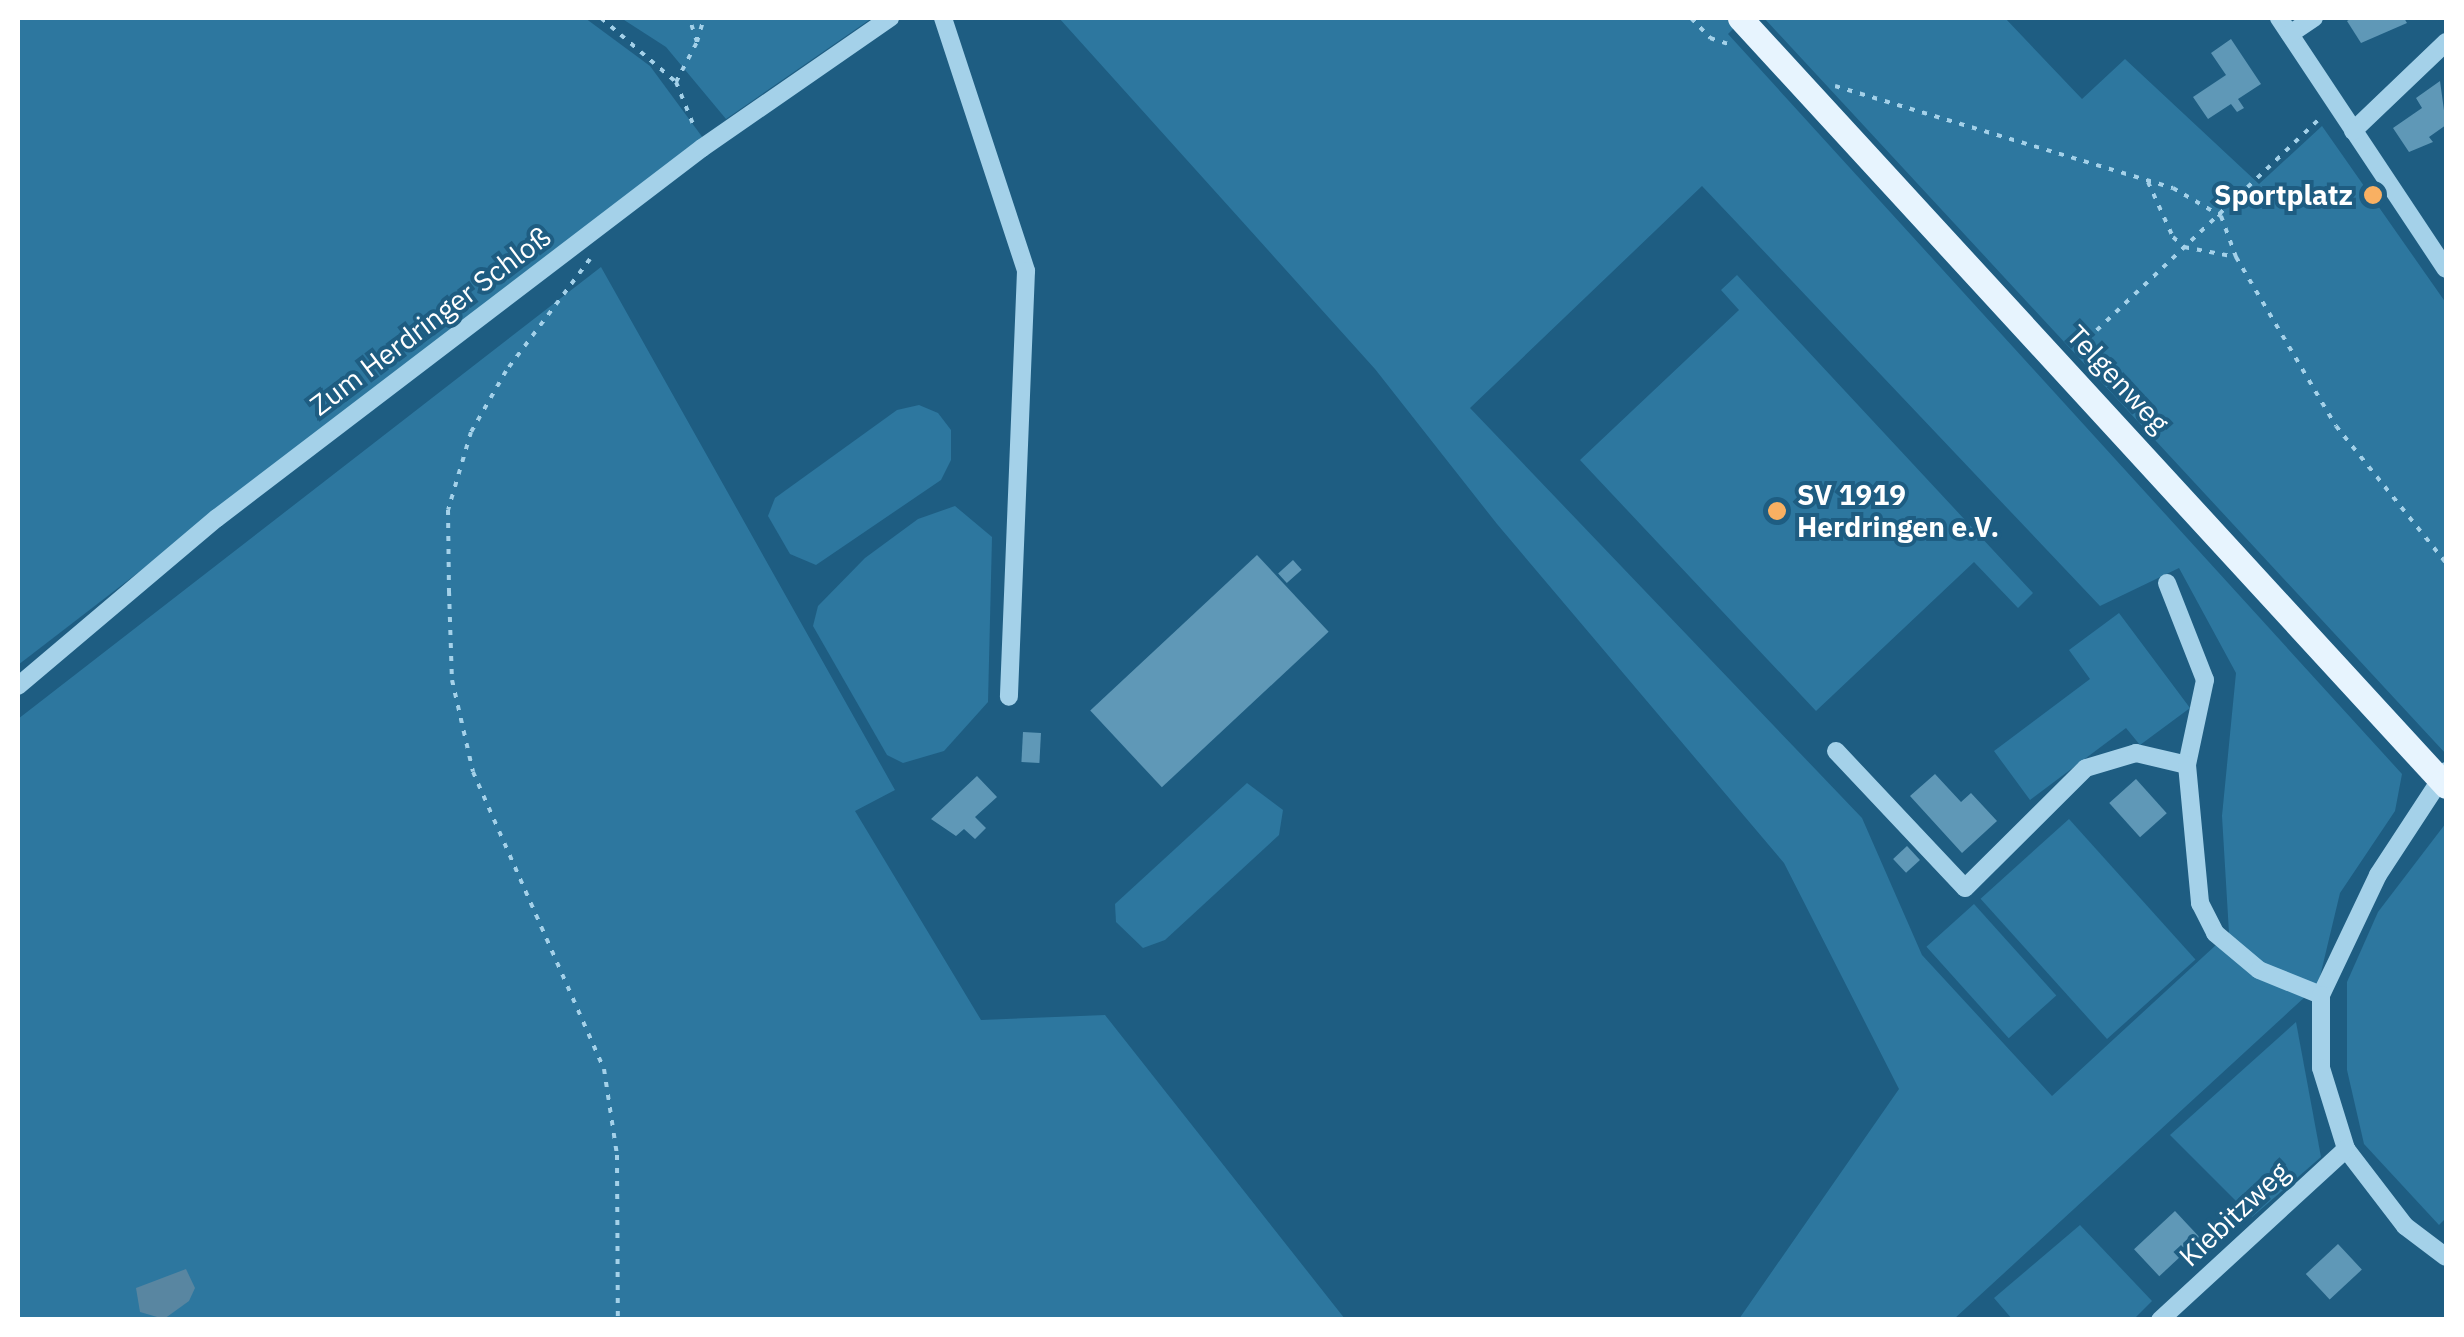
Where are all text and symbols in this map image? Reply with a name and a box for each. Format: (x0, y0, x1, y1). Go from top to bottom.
place label: Sportplatz (2214, 178, 2353, 212)
marker: Sportplatz (2362, 184, 2384, 206)
street label: Zum Herdringer Schloß (303, 220, 557, 422)
street label: Telgenweg (2060, 318, 2176, 440)
place label: SV 1919 Herdringen e.V. (1797, 478, 1999, 544)
marker: SV 1919 Herdringen e.V. (1766, 500, 1788, 522)
street label: Kiebitzweg (2172, 1155, 2296, 1273)

